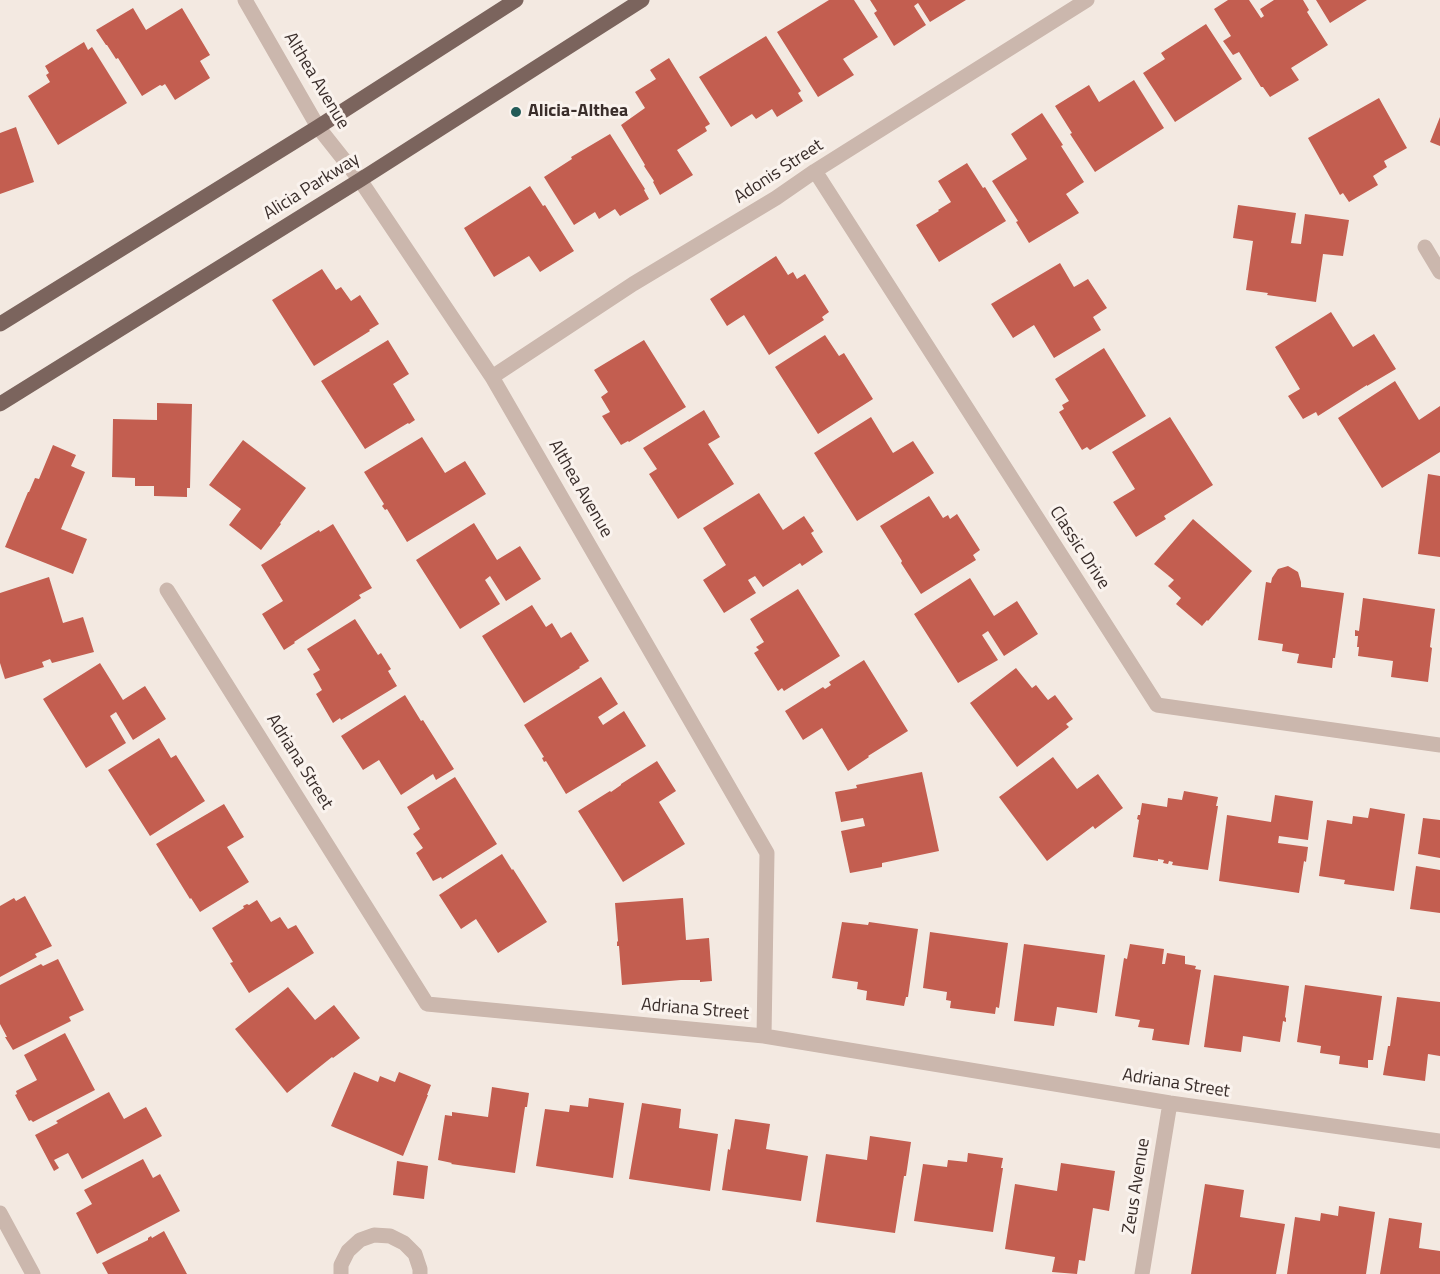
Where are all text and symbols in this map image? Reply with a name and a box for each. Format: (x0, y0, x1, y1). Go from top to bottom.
street label: Althea Avenue (279, 29, 353, 133)
place label: Alicia-Althea (528, 101, 628, 123)
marker: Alicia-Althea (509, 105, 523, 119)
street label: Adonis Street (730, 135, 828, 209)
street label: Alicia Parkway (260, 149, 364, 225)
street label: Althea Avenue (543, 436, 617, 542)
street label: Classic Drive (1044, 502, 1114, 594)
street label: Adriana Street (261, 710, 337, 814)
street label: Adriana Street (640, 995, 750, 1025)
street label: Adriana Street (1121, 1065, 1231, 1103)
street label: Zeus Avenue (1119, 1137, 1155, 1235)

